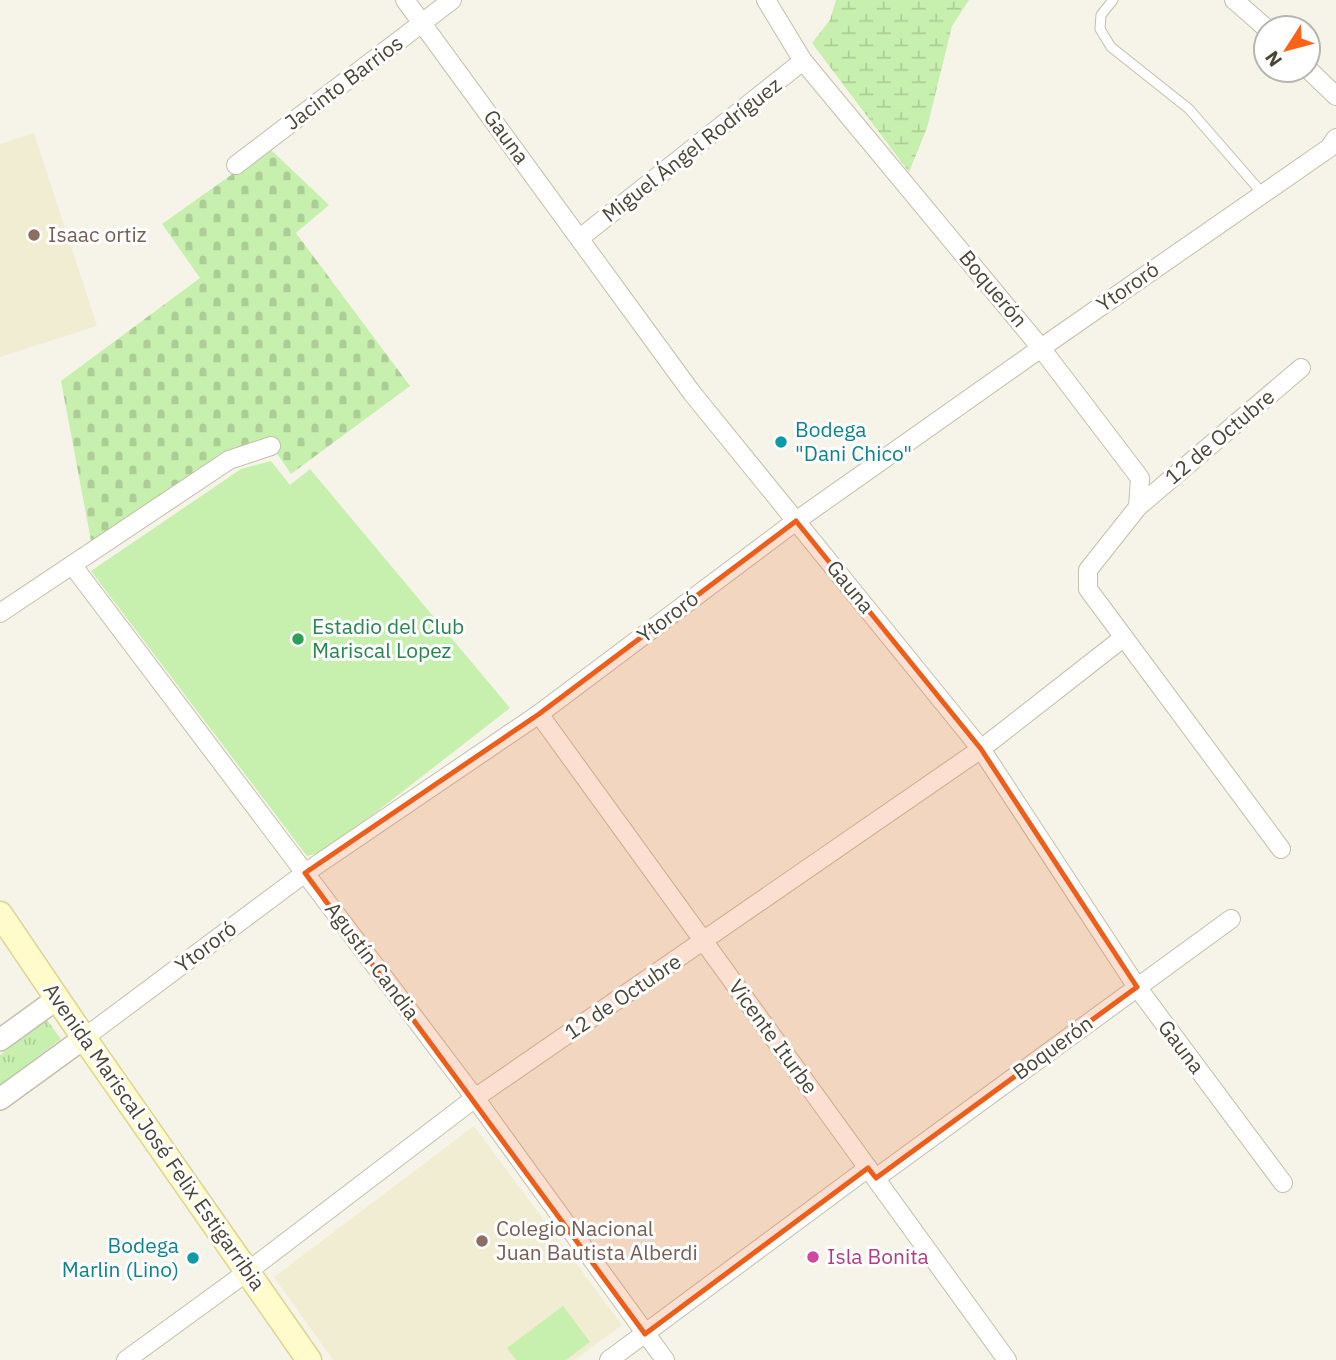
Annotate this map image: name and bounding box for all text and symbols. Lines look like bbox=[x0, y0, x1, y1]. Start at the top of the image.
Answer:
north arrow bbox=[1252, 14, 1322, 84]
street label: Jacinto Barrios bbox=[279, 29, 408, 136]
text: N bbox=[1259, 46, 1287, 72]
street label: Miguel Ángel Rodríguez bbox=[596, 70, 787, 228]
street label: Gauna bbox=[478, 104, 536, 169]
place label: Isaac ortiz bbox=[48, 220, 147, 248]
marker: Isaac ortiz bbox=[26, 227, 42, 243]
street label: Boquerón bbox=[953, 244, 1034, 333]
street label: Ytororó bbox=[1091, 255, 1164, 318]
street label: 12 de Octubre bbox=[1159, 382, 1280, 490]
place label: Bodega "Dani Chico" bbox=[795, 415, 912, 467]
marker: Bodega "Dani Chico" bbox=[773, 434, 789, 450]
street label: Gauna bbox=[821, 554, 881, 619]
street label: Ytororó bbox=[631, 584, 704, 648]
place label: Estadio del Club Mariscal Lopez bbox=[312, 612, 464, 664]
marker: Estadio del Club Mariscal Lopez bbox=[290, 631, 306, 647]
street label: Agustín Candia bbox=[319, 896, 426, 1025]
street label: Ytororó bbox=[169, 914, 242, 978]
street label: 12 de Octubre bbox=[559, 947, 686, 1045]
street label: Vicente Iturbe bbox=[723, 974, 825, 1099]
street label: Avenida Mariscal José Felix Estigarribia bbox=[37, 977, 272, 1296]
street label: Boquerón bbox=[1007, 1009, 1098, 1086]
street label: Gauna bbox=[1152, 1014, 1211, 1079]
place label: Colegio Nacional Juan Bautista Alberdi bbox=[496, 1214, 698, 1266]
place label: Bodega Marlin (Lino) bbox=[62, 1231, 179, 1283]
marker: Colegio Nacional Juan Bautista Alberdi bbox=[474, 1233, 490, 1249]
place label: Isla Bonita bbox=[827, 1242, 929, 1270]
marker: Isla Bonita bbox=[805, 1249, 821, 1265]
marker: Bodega Marlin (Lino) bbox=[185, 1250, 201, 1266]

